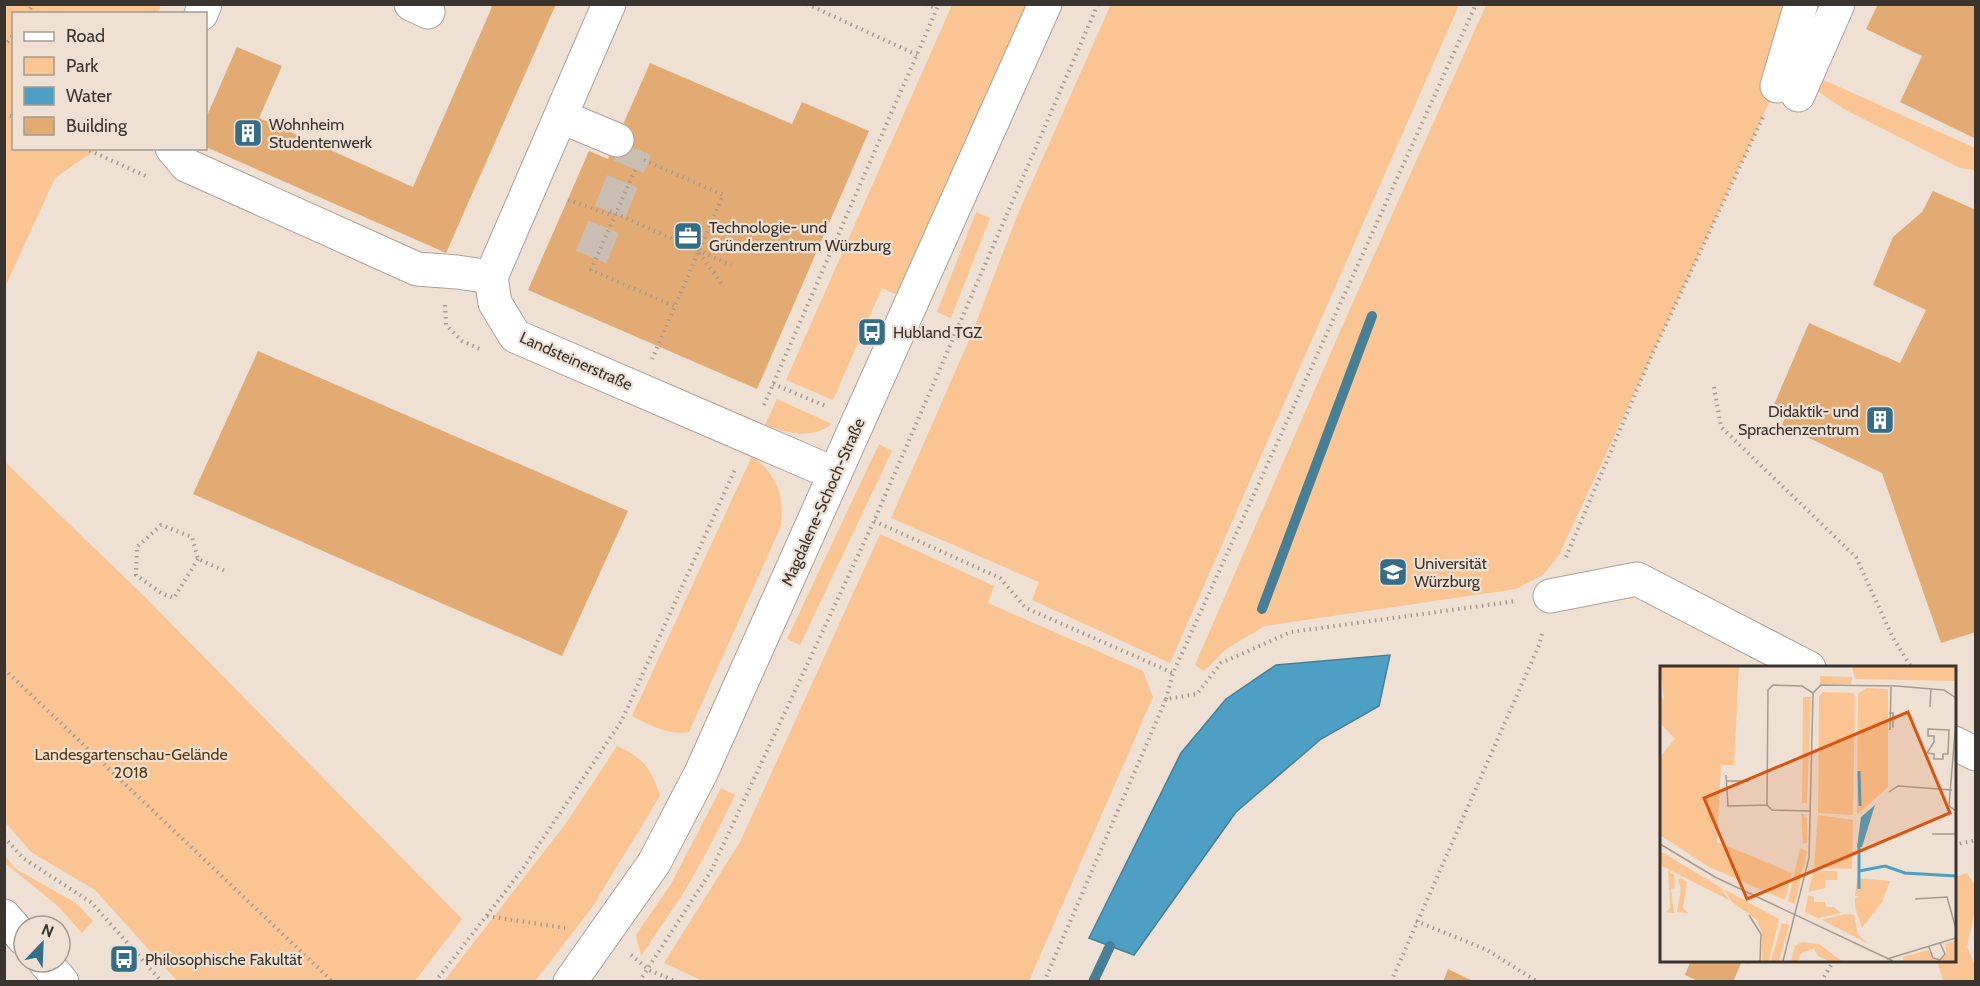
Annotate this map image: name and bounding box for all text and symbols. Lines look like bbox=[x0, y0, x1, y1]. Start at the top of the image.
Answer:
legend bbox=[12, 12, 207, 150]
text: Road bbox=[66, 25, 105, 47]
text: Park bbox=[66, 55, 99, 77]
text: Water bbox=[66, 85, 112, 107]
text: Building bbox=[66, 115, 128, 137]
place label: Wohnheim Studentenwerk bbox=[269, 115, 373, 152]
building icon: Wohnheim Studentenwerk bbox=[232, 117, 264, 149]
place label: Technologie- und Gründerzentrum Würzburg bbox=[709, 218, 892, 255]
office icon: Technologie- und Gründerzentrum Würzburg bbox=[672, 220, 704, 252]
bus stop icon: Hubland TGZ bbox=[856, 316, 888, 348]
place label: Hubland TGZ bbox=[893, 323, 982, 342]
street label: Landsteinerstraße bbox=[517, 328, 635, 394]
place label: Didaktik- und Sprachenzentrum bbox=[1738, 402, 1859, 439]
building icon: Didaktik- und Sprachenzentrum bbox=[1864, 404, 1896, 436]
street label: Magdalene-Schoch-Straße bbox=[777, 415, 869, 589]
place label: Universität Würzburg bbox=[1414, 554, 1488, 591]
school or university icon: Universität Würzburg bbox=[1377, 556, 1409, 588]
inset map bbox=[1660, 666, 1956, 962]
park label: Landesgartenschau-Gelände 2018 bbox=[34, 745, 228, 782]
north arrow bbox=[12, 914, 72, 974]
text: N bbox=[39, 920, 57, 942]
bus stop icon: Philosophische Fakultät bbox=[108, 943, 140, 975]
place label: Philosophische Fakultät bbox=[145, 950, 303, 969]

